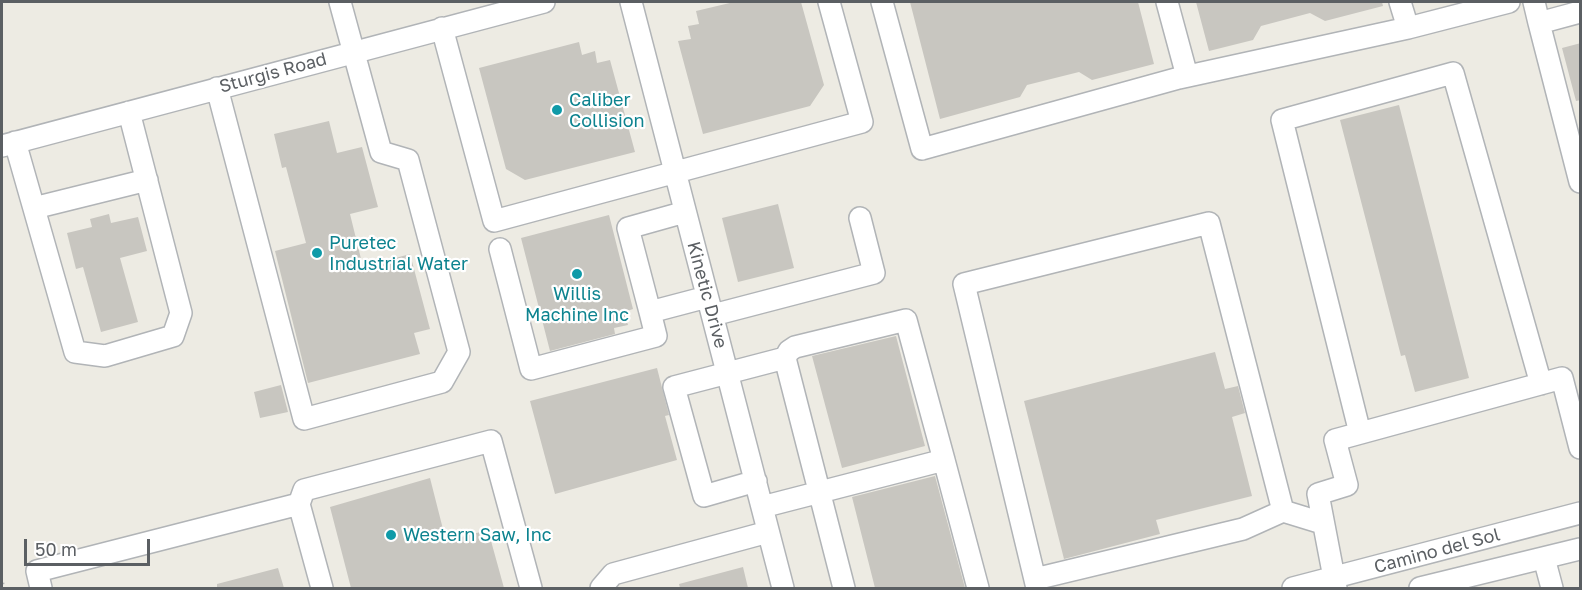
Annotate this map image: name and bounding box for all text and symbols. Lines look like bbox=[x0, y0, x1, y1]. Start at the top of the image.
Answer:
street label: Sturgis Road bbox=[217, 48, 329, 98]
place label: Caliber Collision bbox=[569, 89, 645, 132]
marker: Caliber Collision bbox=[550, 103, 564, 117]
place label: Puretec Industrial Water bbox=[329, 232, 468, 274]
street label: Kinetic Drive bbox=[682, 239, 732, 351]
marker: Puretec Industrial Water bbox=[310, 246, 324, 260]
marker: Willis Machine Inc bbox=[570, 267, 584, 281]
place label: Willis Machine Inc bbox=[525, 283, 629, 326]
place label: Western Saw, Inc bbox=[403, 524, 552, 546]
street label: Camino del Sol bbox=[1372, 524, 1502, 578]
scale bar bbox=[27, 527, 153, 565]
marker: Western Saw, Inc bbox=[384, 528, 398, 542]
text: 50 m bbox=[35, 538, 77, 560]

